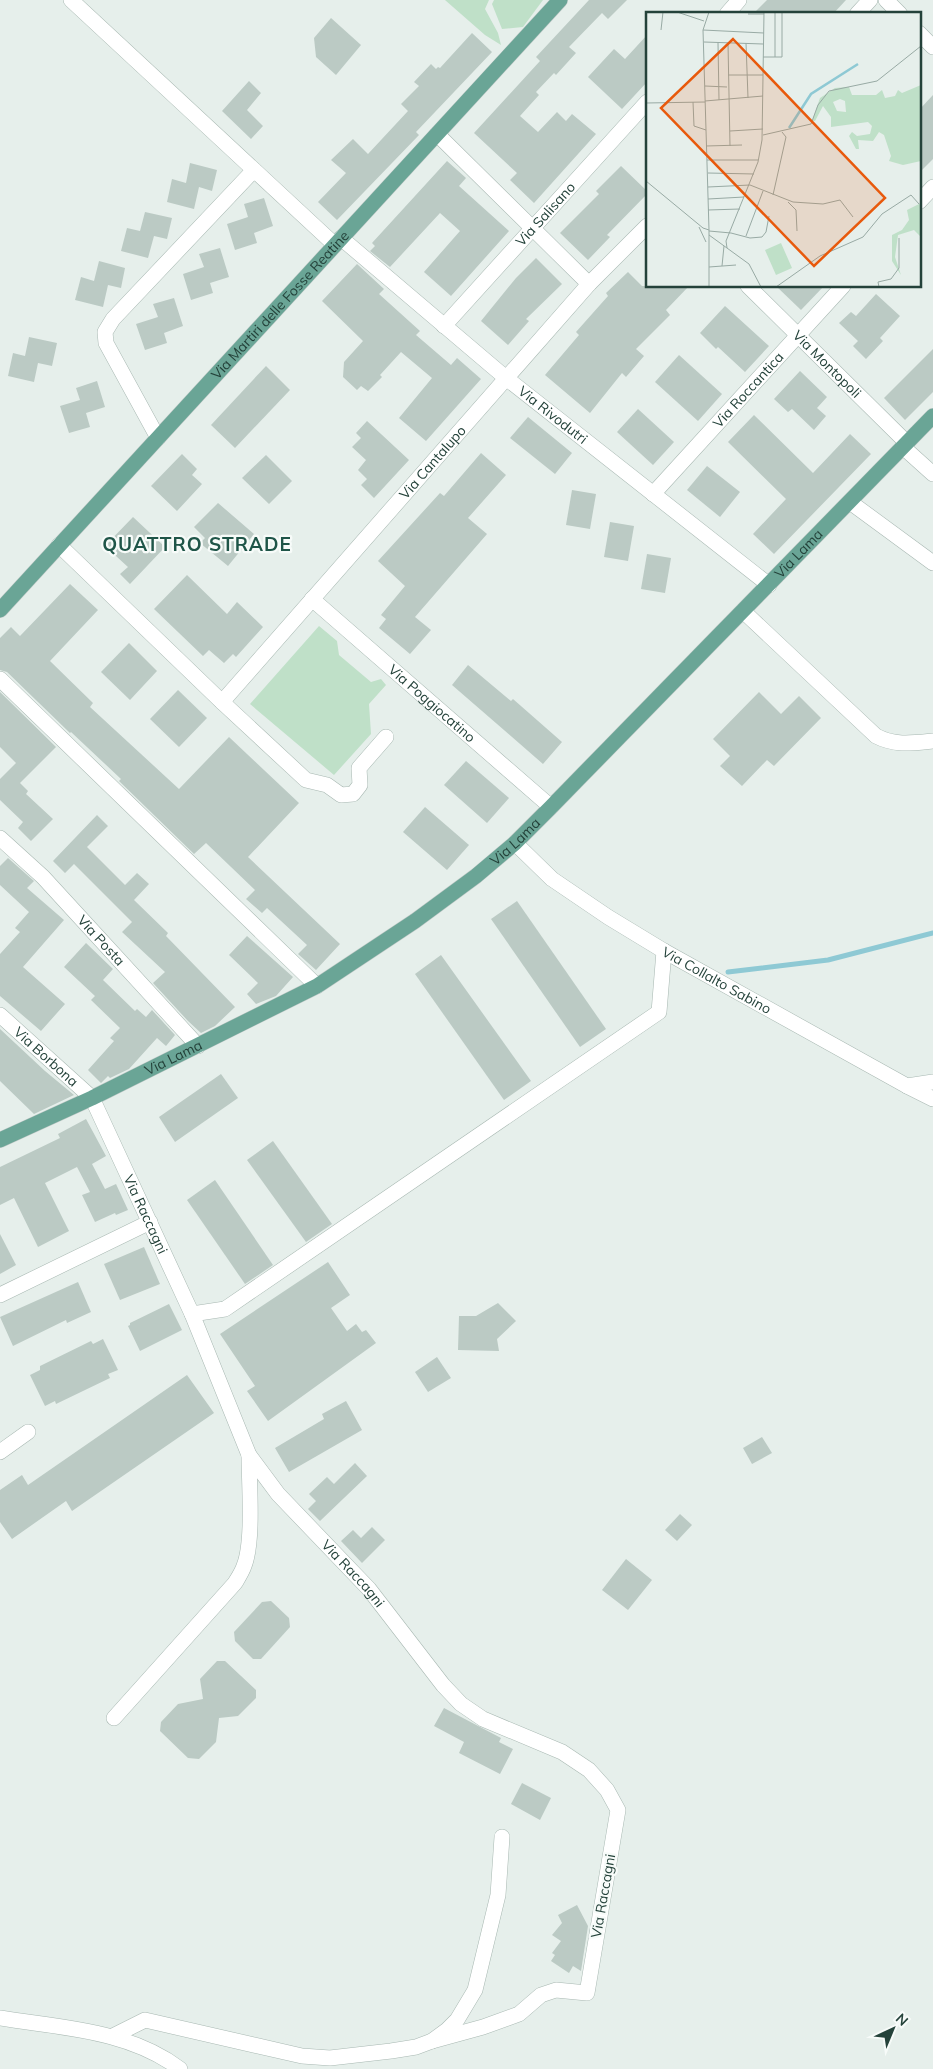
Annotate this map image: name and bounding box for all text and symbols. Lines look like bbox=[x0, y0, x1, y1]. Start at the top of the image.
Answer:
inset map bbox=[646, 12, 920, 288]
street label: Via Salisano bbox=[512, 178, 579, 250]
street label: Via Martiri delle Fosse Reatine bbox=[207, 227, 353, 383]
street label: Via Montopoli bbox=[789, 326, 865, 402]
street label: Via Roccantica bbox=[709, 348, 787, 432]
street label: Via Rivodutri bbox=[515, 382, 591, 448]
street label: Via Cantalupo bbox=[395, 422, 470, 503]
street label: Via Lama bbox=[770, 525, 827, 582]
district label: QUATTRO STRADE bbox=[102, 532, 292, 556]
street label: Via Poggiocatino bbox=[385, 660, 479, 746]
street label: Via Lama bbox=[486, 814, 544, 869]
street label: Via Posta bbox=[73, 911, 129, 969]
street label: Via Collalto Sabino bbox=[659, 943, 774, 1018]
street label: Via Borbona bbox=[10, 1023, 82, 1090]
street label: Via Lama bbox=[142, 1036, 205, 1079]
street label: Via Raccagni bbox=[120, 1172, 172, 1257]
street label: Via Raccagni bbox=[318, 1536, 389, 1611]
street label: Via Raccagni bbox=[587, 1852, 619, 1940]
north arrow bbox=[868, 2004, 918, 2054]
text: N bbox=[892, 2010, 912, 2030]

